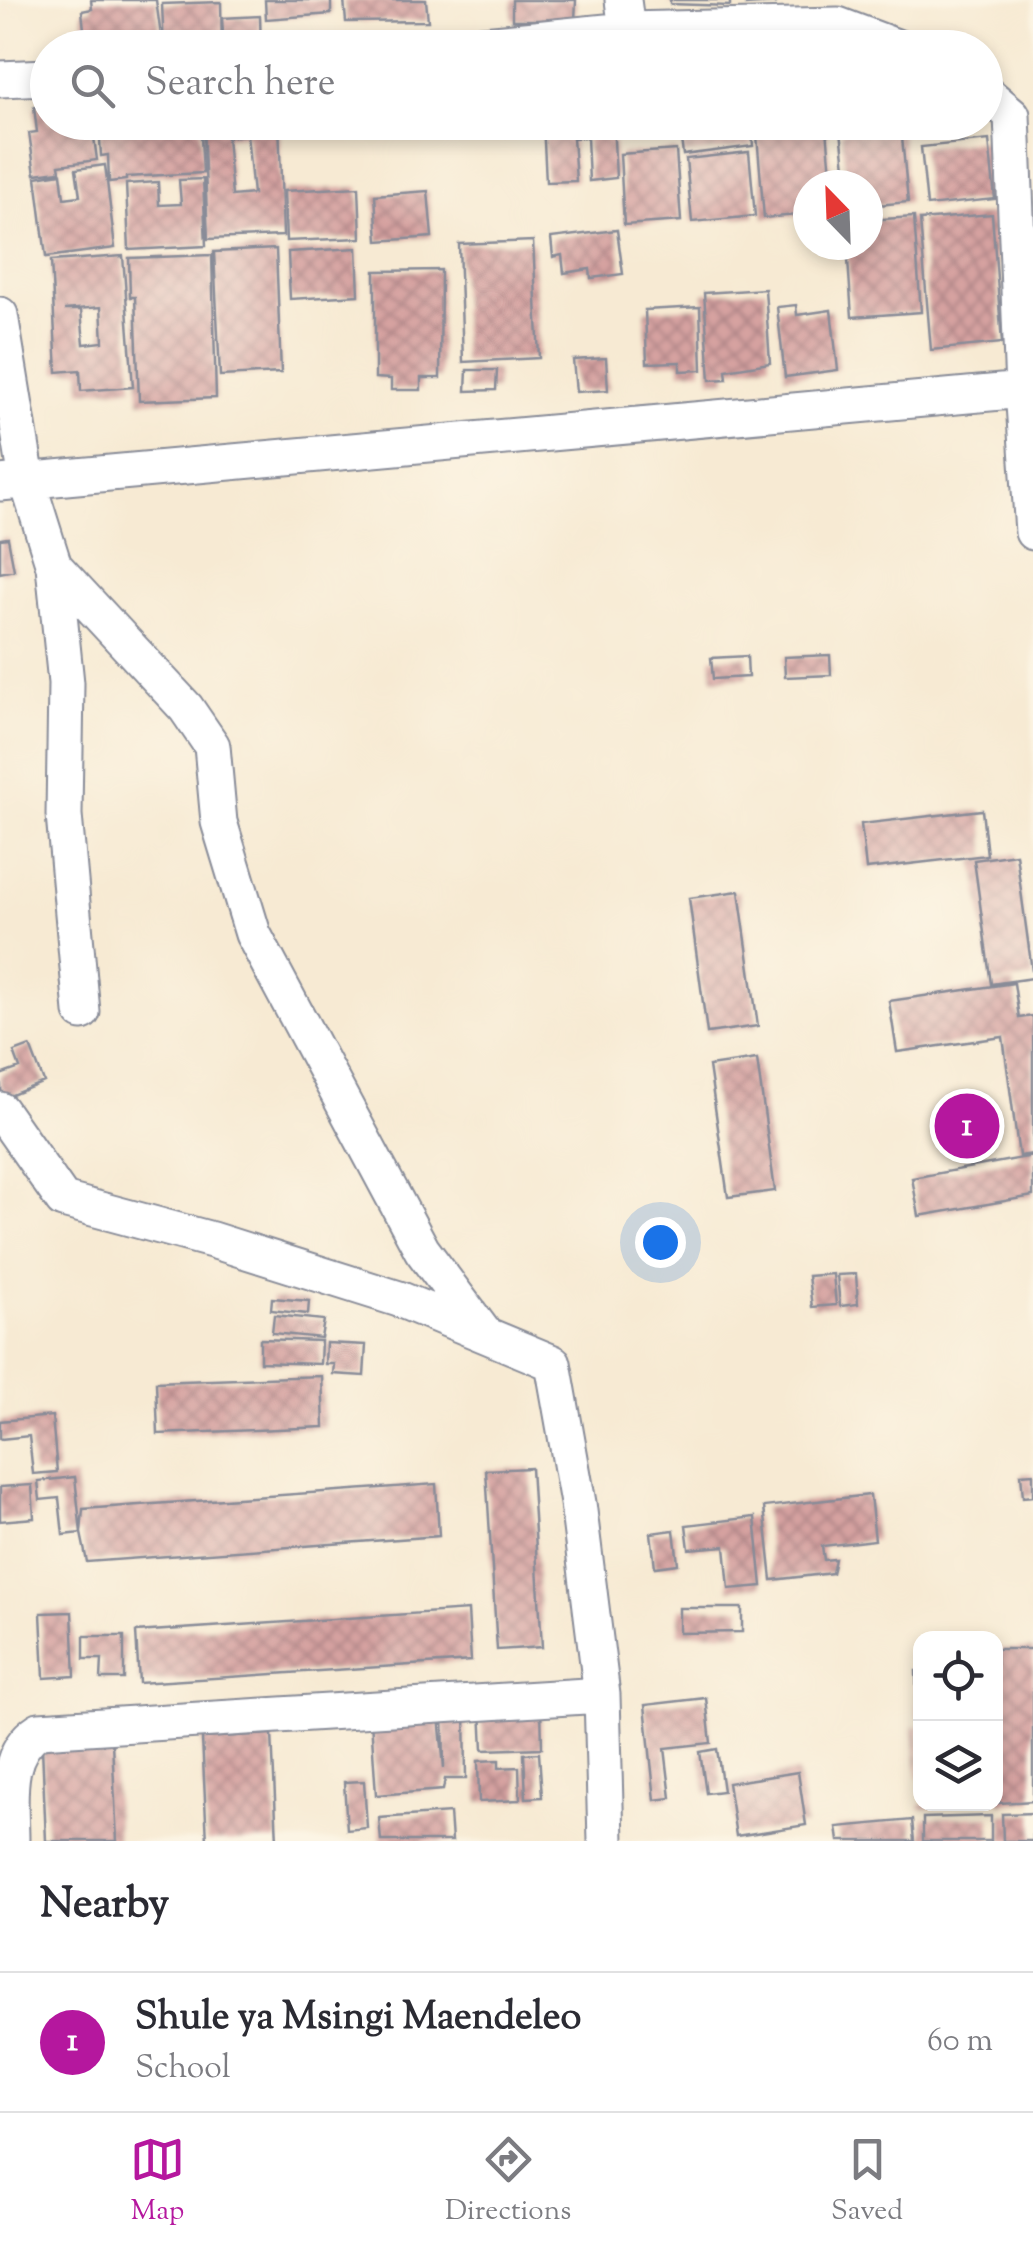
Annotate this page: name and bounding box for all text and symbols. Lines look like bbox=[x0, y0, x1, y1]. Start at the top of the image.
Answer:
search box bbox=[30, 30, 1003, 140]
icon: search bbox=[65, 58, 120, 113]
text: Search here bbox=[145, 58, 336, 112]
north arrow bbox=[793, 170, 883, 260]
pin: 1 bbox=[934, 1088, 1000, 1164]
your location bbox=[635, 1217, 686, 1268]
map controls bbox=[913, 1631, 1003, 1811]
button: locate bbox=[913, 1631, 1003, 1721]
button: layers bbox=[913, 1721, 1003, 1811]
text: Nearby bbox=[40, 1876, 169, 1936]
text: Shule ya Msingi Maendeleo bbox=[135, 1992, 581, 2046]
text: 1 bbox=[67, 2019, 78, 2065]
text: 60 m bbox=[927, 2019, 993, 2065]
text: School bbox=[135, 2046, 231, 2092]
tab: Map bbox=[130, 2132, 185, 2232]
tab: Directions bbox=[445, 2132, 571, 2232]
tab: Saved bbox=[831, 2132, 903, 2232]

